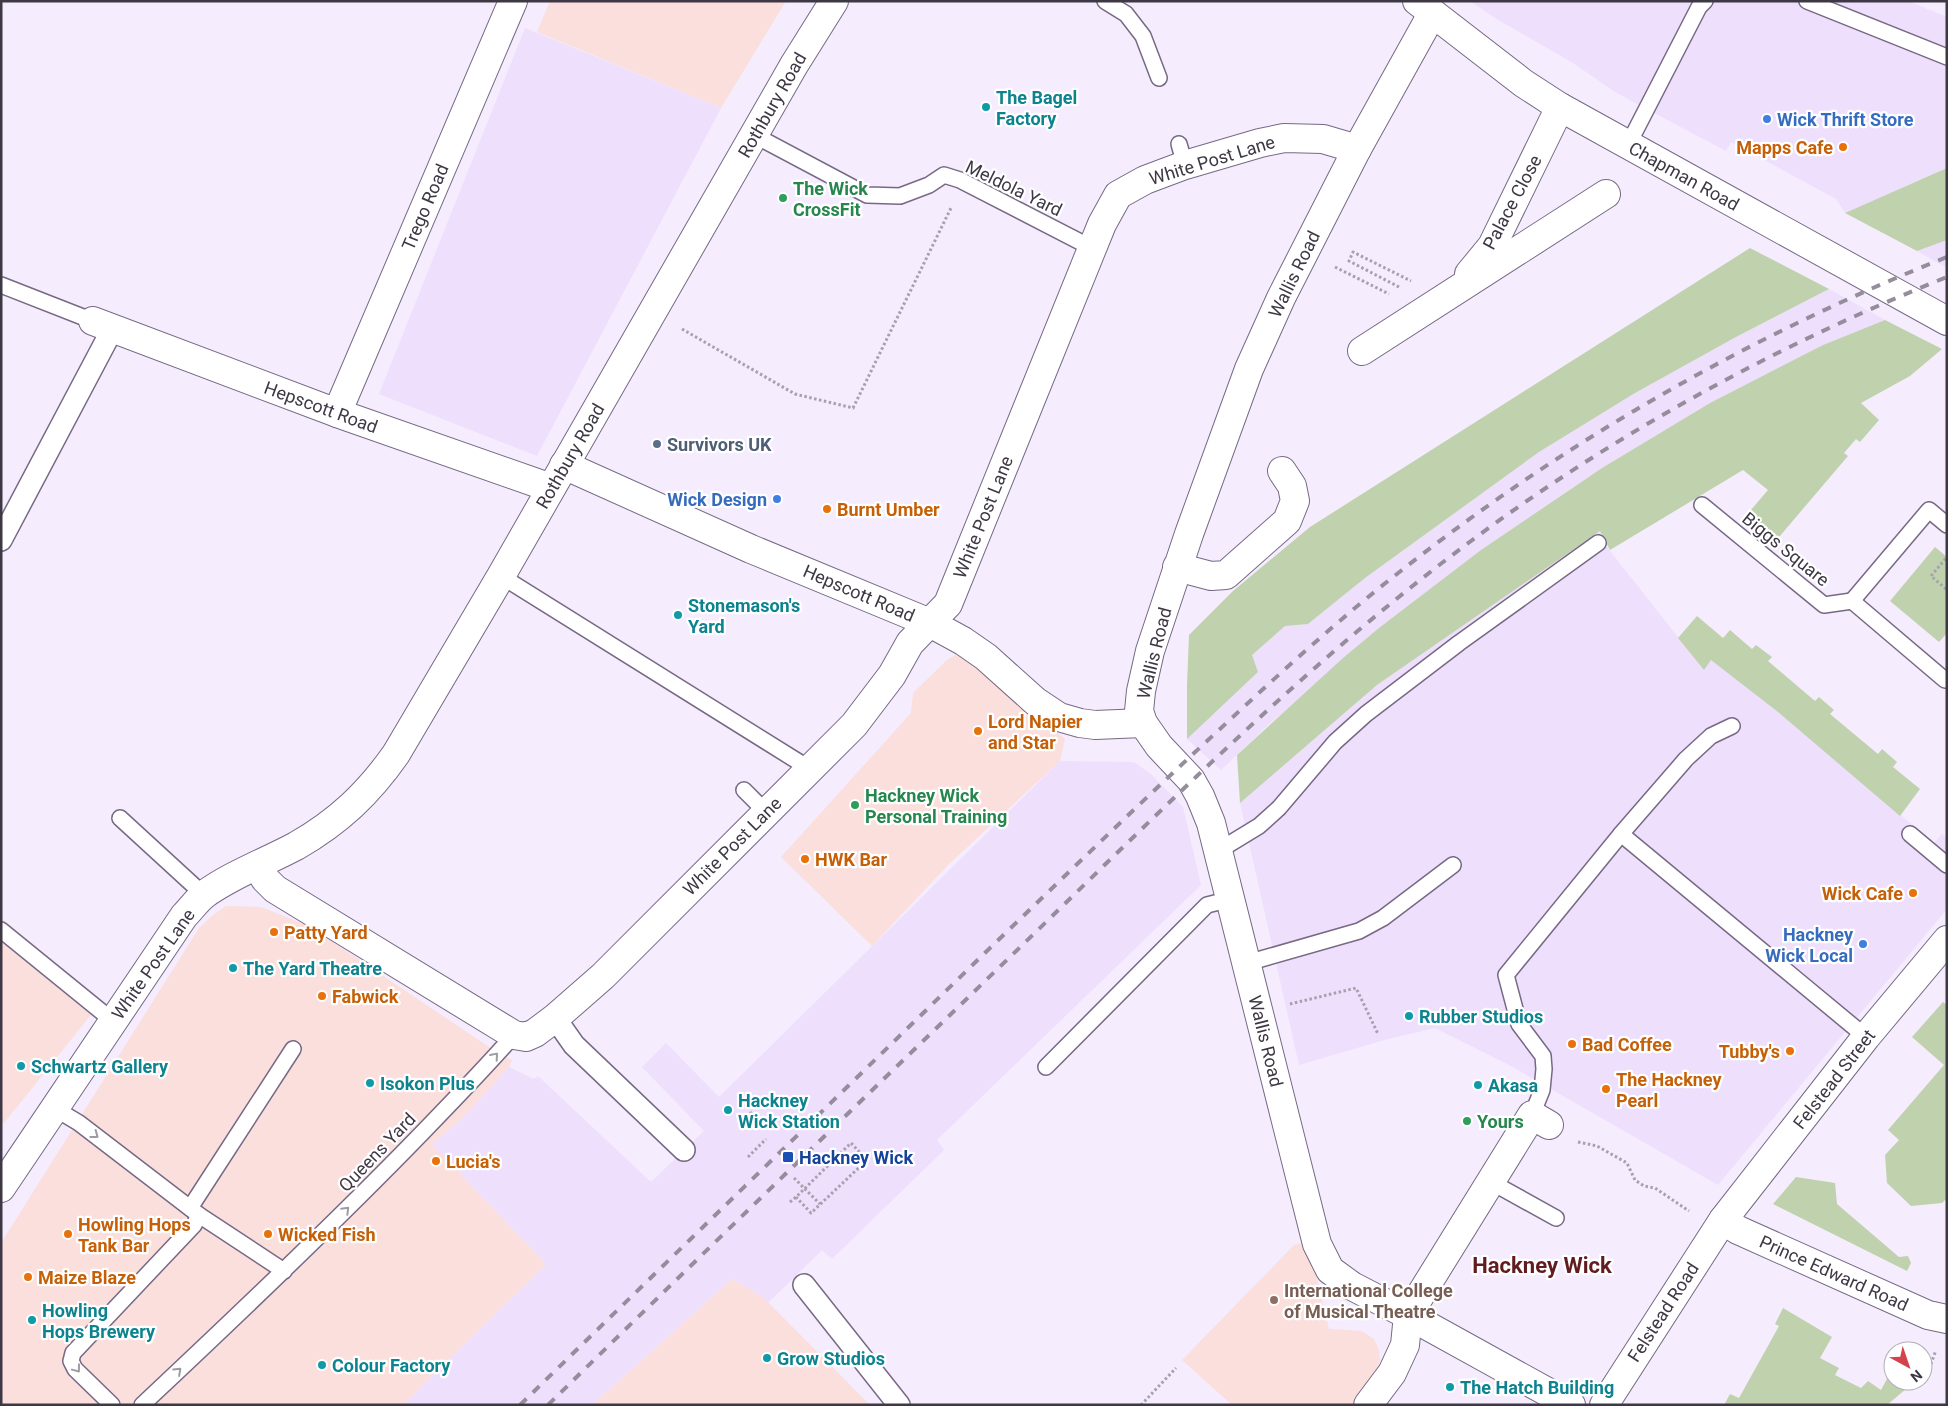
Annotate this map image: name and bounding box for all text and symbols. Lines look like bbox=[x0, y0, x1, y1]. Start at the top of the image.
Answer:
street label: Rothbury Road bbox=[733, 49, 811, 161]
place label: The Bagel Factory bbox=[996, 87, 1077, 129]
marker: The Bagel Factory bbox=[980, 101, 992, 113]
place label: Wick Thrift Store bbox=[1777, 109, 1914, 130]
marker: Wick Thrift Store bbox=[1761, 113, 1773, 125]
street label: White Post Lane bbox=[1147, 131, 1277, 189]
street label: Chapman Road bbox=[1625, 137, 1743, 215]
place label: Mapps Cafe bbox=[1736, 137, 1833, 158]
marker: Mapps Cafe bbox=[1837, 141, 1849, 153]
street label: Palace Close bbox=[1478, 151, 1546, 253]
street label: Meldola Yard bbox=[962, 156, 1066, 220]
street label: Trego Road bbox=[397, 161, 453, 253]
place label: The Wick CrossFit bbox=[793, 178, 868, 220]
marker: The Wick CrossFit bbox=[777, 192, 789, 204]
street label: Wallis Road bbox=[1264, 227, 1324, 321]
street label: Hepscott Road bbox=[261, 377, 381, 437]
street label: Rothbury Road bbox=[531, 400, 609, 512]
place label: Survivors UK bbox=[667, 434, 772, 455]
marker: Survivors UK bbox=[651, 438, 663, 450]
street label: White Post Lane bbox=[949, 453, 1017, 581]
place label: Wick Design bbox=[667, 489, 767, 510]
marker: Wick Design bbox=[771, 493, 783, 505]
place label: Burnt Umber bbox=[837, 499, 940, 520]
marker: Burnt Umber bbox=[821, 503, 833, 515]
street label: Biggs Square bbox=[1738, 508, 1834, 590]
street label: Hepscott Road bbox=[800, 560, 918, 626]
place label: Stonemason's Yard bbox=[688, 595, 800, 637]
street label: Wallis Road bbox=[1132, 605, 1176, 701]
marker: Stonemason's Yard bbox=[672, 609, 684, 621]
place label: Lord Napier and Star bbox=[988, 711, 1083, 753]
marker: Lord Napier and Star bbox=[972, 725, 984, 737]
place label: Hackney Wick Personal Training bbox=[865, 785, 1007, 827]
street label: White Post Lane bbox=[679, 793, 785, 899]
marker: Hackney Wick Personal Training bbox=[849, 799, 861, 811]
place label: HWK Bar bbox=[815, 849, 887, 870]
marker: HWK Bar bbox=[799, 853, 811, 865]
place label: Wick Cafe bbox=[1822, 883, 1903, 904]
marker: Wick Cafe bbox=[1907, 887, 1919, 899]
street label: White Post Lane bbox=[107, 905, 199, 1023]
place label: Patty Yard bbox=[284, 922, 368, 943]
place label: Hackney Wick Local bbox=[1765, 924, 1854, 966]
marker: Patty Yard bbox=[268, 926, 280, 938]
marker: Hackney Wick Local bbox=[1857, 938, 1869, 950]
place label: The Yard Theatre bbox=[243, 958, 382, 979]
marker: The Yard Theatre bbox=[227, 962, 239, 974]
place label: Fabwick bbox=[332, 986, 399, 1007]
marker: Fabwick bbox=[316, 990, 328, 1002]
street label: Wallis Road bbox=[1244, 993, 1288, 1089]
place label: Rubber Studios bbox=[1419, 1006, 1543, 1027]
marker: Rubber Studios bbox=[1403, 1010, 1415, 1022]
street label: Felstead Street bbox=[1789, 1025, 1879, 1133]
place label: Bad Coffee bbox=[1582, 1034, 1672, 1055]
marker: Bad Coffee bbox=[1566, 1038, 1578, 1050]
place label: Tubby's bbox=[1719, 1041, 1780, 1062]
marker: Tubby's bbox=[1784, 1045, 1796, 1057]
one-way arrow bbox=[490, 1053, 498, 1062]
place label: Schwartz Gallery bbox=[31, 1056, 169, 1077]
marker: Schwartz Gallery bbox=[15, 1060, 27, 1072]
place label: The Hackney Pearl bbox=[1616, 1069, 1722, 1111]
place label: Isokon Plus bbox=[380, 1073, 475, 1094]
place label: Akasa bbox=[1488, 1075, 1539, 1096]
marker: Isokon Plus bbox=[364, 1077, 376, 1089]
marker: Akasa bbox=[1472, 1079, 1484, 1091]
marker: The Hackney Pearl bbox=[1600, 1083, 1612, 1095]
place label: Hackney Wick Station bbox=[738, 1090, 840, 1132]
marker: Hackney Wick Station bbox=[722, 1104, 734, 1116]
street label: Queens Yard bbox=[334, 1108, 420, 1196]
place label: Yours bbox=[1477, 1111, 1524, 1132]
marker: Yours bbox=[1461, 1115, 1473, 1127]
one-way arrow bbox=[89, 1129, 99, 1138]
place label: Hackney Wick bbox=[799, 1147, 913, 1168]
marker: Hackney Wick bbox=[781, 1150, 795, 1164]
place label: Lucia's bbox=[446, 1151, 500, 1172]
marker: Lucia's bbox=[430, 1155, 442, 1167]
one-way arrow bbox=[340, 1207, 349, 1216]
place label: Howling Hops Tank Bar bbox=[78, 1214, 191, 1256]
place label: Wicked Fish bbox=[278, 1224, 376, 1245]
marker: Howling Hops Tank Bar bbox=[62, 1228, 74, 1240]
marker: Wicked Fish bbox=[262, 1228, 274, 1240]
street label: Prince Edward Road bbox=[1756, 1231, 1912, 1315]
district label: Hackney Wick bbox=[1472, 1253, 1612, 1278]
street label: Felstead Road bbox=[1623, 1258, 1703, 1366]
place label: Maize Blaze bbox=[38, 1267, 136, 1288]
marker: Maize Blaze bbox=[22, 1271, 34, 1283]
place label: International College of Musical Theatre bbox=[1284, 1280, 1453, 1322]
marker: International College of Musical Theatre bbox=[1268, 1294, 1280, 1306]
place label: Howling Hops Brewery bbox=[42, 1300, 156, 1342]
marker: Howling Hops Brewery bbox=[26, 1314, 38, 1326]
north arrow bbox=[1883, 1341, 1933, 1391]
place label: Grow Studios bbox=[777, 1348, 885, 1369]
marker: Grow Studios bbox=[761, 1352, 773, 1364]
place label: Colour Factory bbox=[332, 1355, 451, 1376]
marker: Colour Factory bbox=[316, 1359, 328, 1371]
one-way arrow bbox=[71, 1363, 80, 1373]
text: N bbox=[1907, 1367, 1925, 1385]
one-way arrow bbox=[172, 1368, 181, 1377]
place label: The Hatch Building bbox=[1460, 1377, 1614, 1398]
marker: The Hatch Building bbox=[1444, 1381, 1456, 1393]

